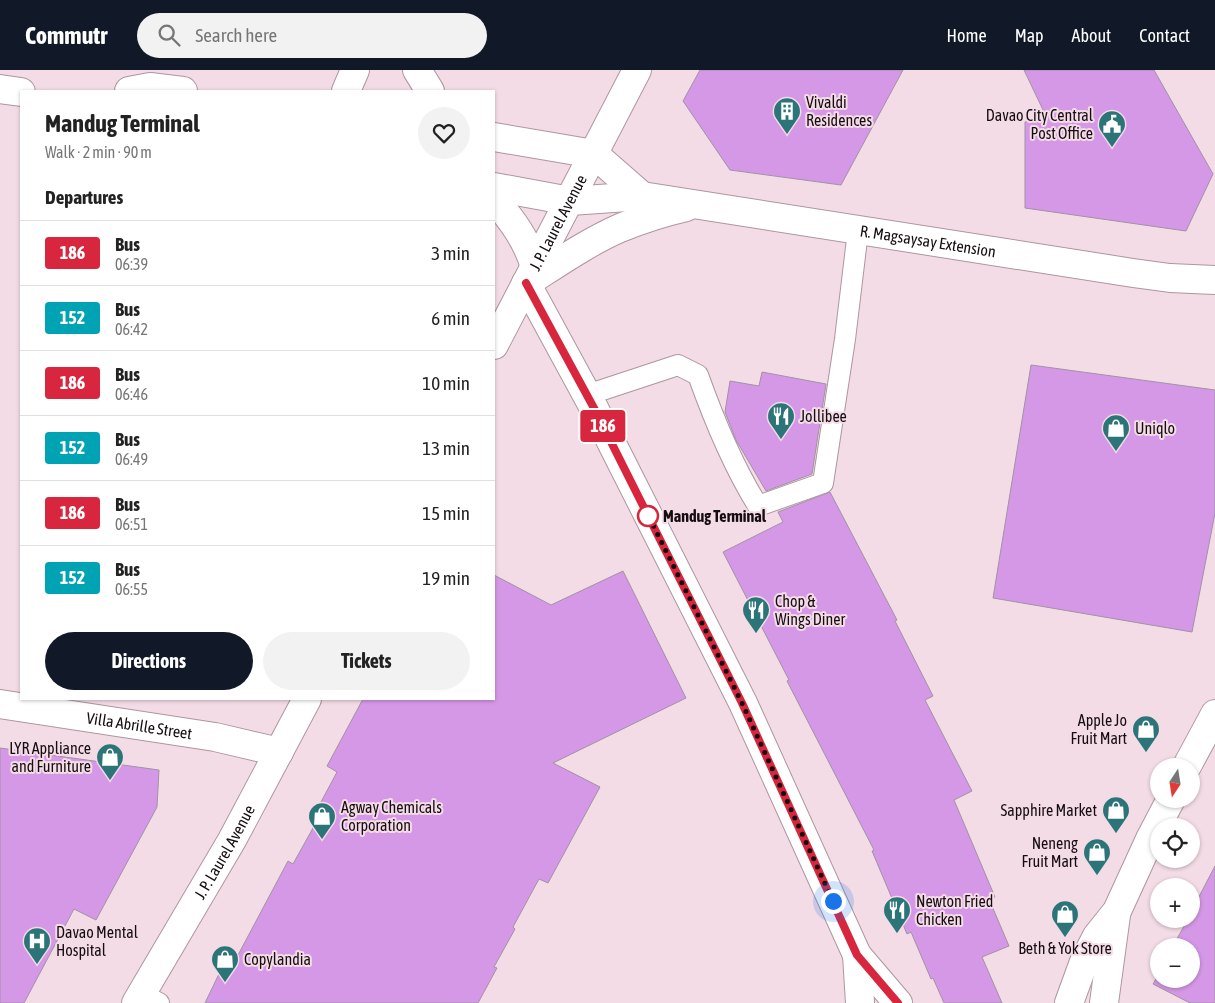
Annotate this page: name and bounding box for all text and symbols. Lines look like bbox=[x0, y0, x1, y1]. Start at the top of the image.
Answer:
search box bbox=[137, 13, 487, 58]
icon: search bbox=[155, 21, 183, 49]
text: Commutr bbox=[25, 22, 107, 49]
text: Search here bbox=[195, 24, 277, 46]
text: Home bbox=[947, 25, 987, 46]
text: Map bbox=[1015, 25, 1044, 46]
text: About bbox=[1072, 25, 1111, 46]
text: Contact bbox=[1139, 25, 1190, 46]
place label: Vivaldi Residences bbox=[806, 93, 872, 129]
building icon: Vivaldi Residences bbox=[772, 96, 802, 135]
place label: Davao City Central Post Office bbox=[986, 106, 1094, 142]
button: heart bbox=[418, 107, 470, 159]
public building icon: Davao City Central Post Office bbox=[1097, 109, 1127, 148]
text: Mandug Terminal bbox=[45, 110, 200, 137]
text: Walk · 2 min · 90 m bbox=[45, 143, 152, 161]
street label: J. P. Laurel Avenue bbox=[525, 172, 590, 273]
text: Departures bbox=[45, 186, 123, 208]
street label: R. Magsaysay Extension bbox=[859, 221, 997, 260]
text: Bus bbox=[115, 233, 140, 255]
text: 186 bbox=[60, 242, 85, 263]
text: 3 min bbox=[431, 242, 470, 264]
text: 06:39 bbox=[115, 255, 148, 273]
text: Bus bbox=[115, 298, 140, 320]
text: 152 bbox=[60, 307, 85, 328]
text: 6 min bbox=[431, 307, 470, 329]
text: 06:42 bbox=[115, 320, 148, 338]
text: Bus bbox=[115, 363, 140, 385]
text: 186 bbox=[60, 372, 85, 393]
text: 10 min bbox=[422, 372, 470, 394]
text: 06:46 bbox=[115, 385, 148, 403]
restaurant icon: Jollibee bbox=[766, 401, 796, 440]
place label: Jollibee bbox=[800, 407, 847, 425]
line badge: 186 bbox=[574, 410, 632, 442]
shop icon: Uniqlo bbox=[1101, 413, 1131, 452]
text: 186 bbox=[590, 415, 616, 436]
place label: Uniqlo bbox=[1135, 419, 1175, 438]
text: Bus bbox=[115, 428, 140, 450]
text: 152 bbox=[60, 437, 85, 458]
text: 13 min bbox=[422, 437, 470, 459]
text: 06:49 bbox=[115, 450, 148, 468]
text: Bus bbox=[115, 493, 140, 515]
text: 186 bbox=[60, 502, 85, 523]
text: 15 min bbox=[422, 502, 470, 524]
marker: Mandug Terminal bbox=[637, 505, 659, 527]
place label: Mandug Terminal bbox=[663, 507, 767, 525]
text: 06:51 bbox=[115, 515, 148, 533]
text: Bus bbox=[115, 558, 140, 580]
text: 152 bbox=[60, 567, 85, 588]
text: 19 min bbox=[422, 567, 470, 589]
text: 06:55 bbox=[115, 580, 148, 598]
place label: Chop & Wings Diner bbox=[775, 592, 845, 629]
restaurant icon: Chop & Wings Diner bbox=[741, 595, 771, 634]
button: Directions bbox=[45, 632, 253, 690]
button: Tickets bbox=[263, 632, 470, 690]
street label: Villa Abrille Street bbox=[85, 708, 194, 742]
place label: Apple Jo Fruit Mart bbox=[1071, 711, 1127, 747]
shop icon: Apple Jo Fruit Mart bbox=[1131, 714, 1161, 753]
place label: LYR Appliance and Furniture bbox=[9, 739, 91, 775]
shop icon: LYR Appliance and Furniture bbox=[95, 742, 125, 781]
north arrow bbox=[1150, 758, 1200, 808]
map controls bbox=[1150, 758, 1200, 988]
shop icon: Sapphire Market bbox=[1101, 795, 1131, 834]
place label: Agway Chemicals Corporation bbox=[341, 798, 442, 835]
shop icon: Agway Chemicals Corporation bbox=[307, 801, 337, 840]
place label: Sapphire Market bbox=[1001, 801, 1097, 820]
street label: J. P. Laurel Avenue bbox=[190, 802, 258, 902]
button: locate bbox=[1150, 818, 1200, 868]
place label: Neneng Fruit Mart bbox=[1022, 834, 1078, 870]
shop icon: Neneng Fruit Mart bbox=[1082, 837, 1112, 876]
button: + bbox=[1150, 878, 1200, 928]
your location bbox=[821, 889, 846, 914]
place label: Newton Fried Chicken bbox=[916, 892, 993, 928]
restaurant icon: Newton Fried Chicken bbox=[882, 895, 912, 934]
shop icon: Beth & Yok Store bbox=[1050, 899, 1080, 938]
place label: Davao Mental Hospital bbox=[56, 923, 139, 960]
hospital icon: Davao Mental Hospital bbox=[22, 926, 52, 965]
button: − bbox=[1150, 938, 1200, 988]
place label: Beth & Yok Store bbox=[1018, 939, 1112, 957]
shop icon: Copylandia bbox=[210, 944, 240, 983]
place label: Copylandia bbox=[244, 950, 311, 969]

